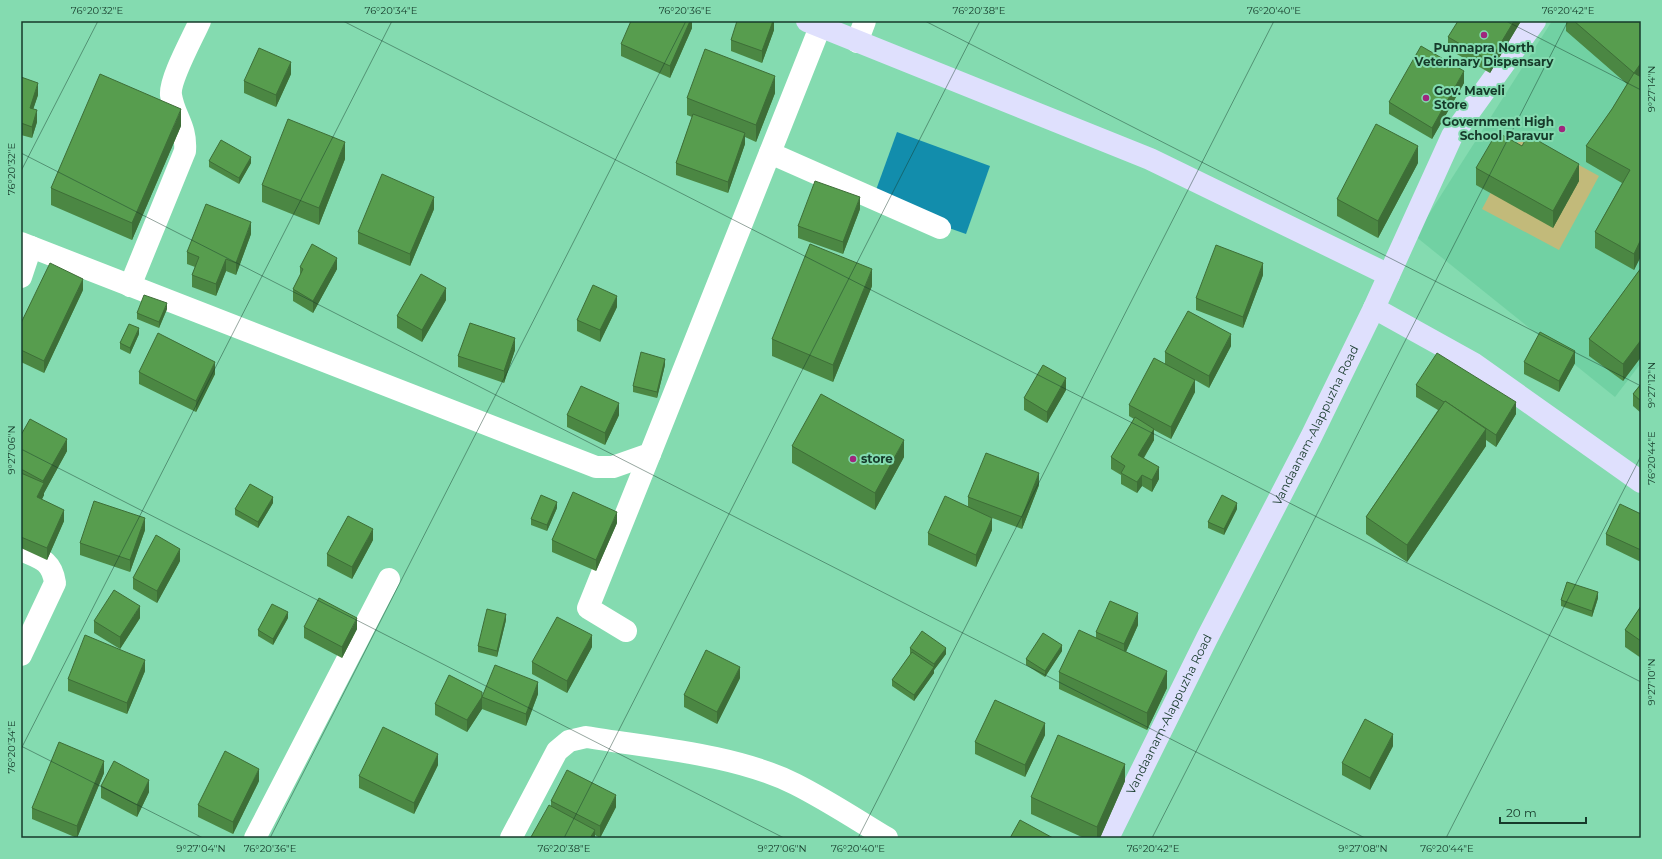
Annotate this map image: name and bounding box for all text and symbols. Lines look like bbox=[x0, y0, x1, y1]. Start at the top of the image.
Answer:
text: 76°20'32"E bbox=[71, 4, 123, 17]
text: 76°20'34"E bbox=[365, 4, 418, 17]
text: 76°20'36"E bbox=[659, 4, 712, 17]
text: 76°20'38"E bbox=[952, 4, 1006, 17]
text: 76°20'40"E bbox=[1247, 4, 1301, 17]
text: 76°20'42"E bbox=[1542, 4, 1595, 17]
marker: Punnapra North Veterinary Dispensary bbox=[1479, 30, 1489, 40]
place label: Punnapra North Veterinary Dispensary bbox=[1414, 40, 1554, 69]
text: 9°27'14"N bbox=[1645, 66, 1658, 112]
place label: Gov. Maveli Store bbox=[1434, 83, 1505, 112]
marker: Gov. Maveli Store bbox=[1421, 93, 1431, 103]
place label: Government High School Paravur bbox=[1442, 114, 1554, 143]
marker: Government High School Paravur bbox=[1557, 124, 1567, 134]
text: 76°20'32"E bbox=[5, 143, 18, 195]
street label: Vandaanam-Alappuzha Road bbox=[1269, 343, 1362, 508]
text: 9°27'12"N bbox=[1645, 362, 1658, 408]
text: 9°27'06"N bbox=[5, 425, 18, 475]
text: 76°20'44"E bbox=[1645, 431, 1658, 485]
place label: store bbox=[861, 451, 893, 466]
marker: store bbox=[848, 454, 858, 464]
street label: Vandaanam-Alappuzha Road bbox=[1123, 632, 1215, 797]
text: 9°27'10"N bbox=[1645, 658, 1658, 706]
text: 76°20'34"E bbox=[5, 720, 18, 773]
scale bar bbox=[1500, 799, 1586, 825]
text: 20 m bbox=[1506, 805, 1537, 820]
text: 9°27'04"N bbox=[176, 842, 226, 855]
text: 76°20'36"E bbox=[244, 842, 297, 855]
text: 76°20'38"E bbox=[537, 842, 591, 855]
text: 9°27'06"N bbox=[757, 842, 807, 855]
text: 76°20'40"E bbox=[831, 842, 885, 855]
text: 76°20'42"E bbox=[1127, 842, 1180, 855]
text: 9°27'08"N bbox=[1338, 842, 1388, 855]
text: 76°20'44"E bbox=[1420, 842, 1474, 855]

